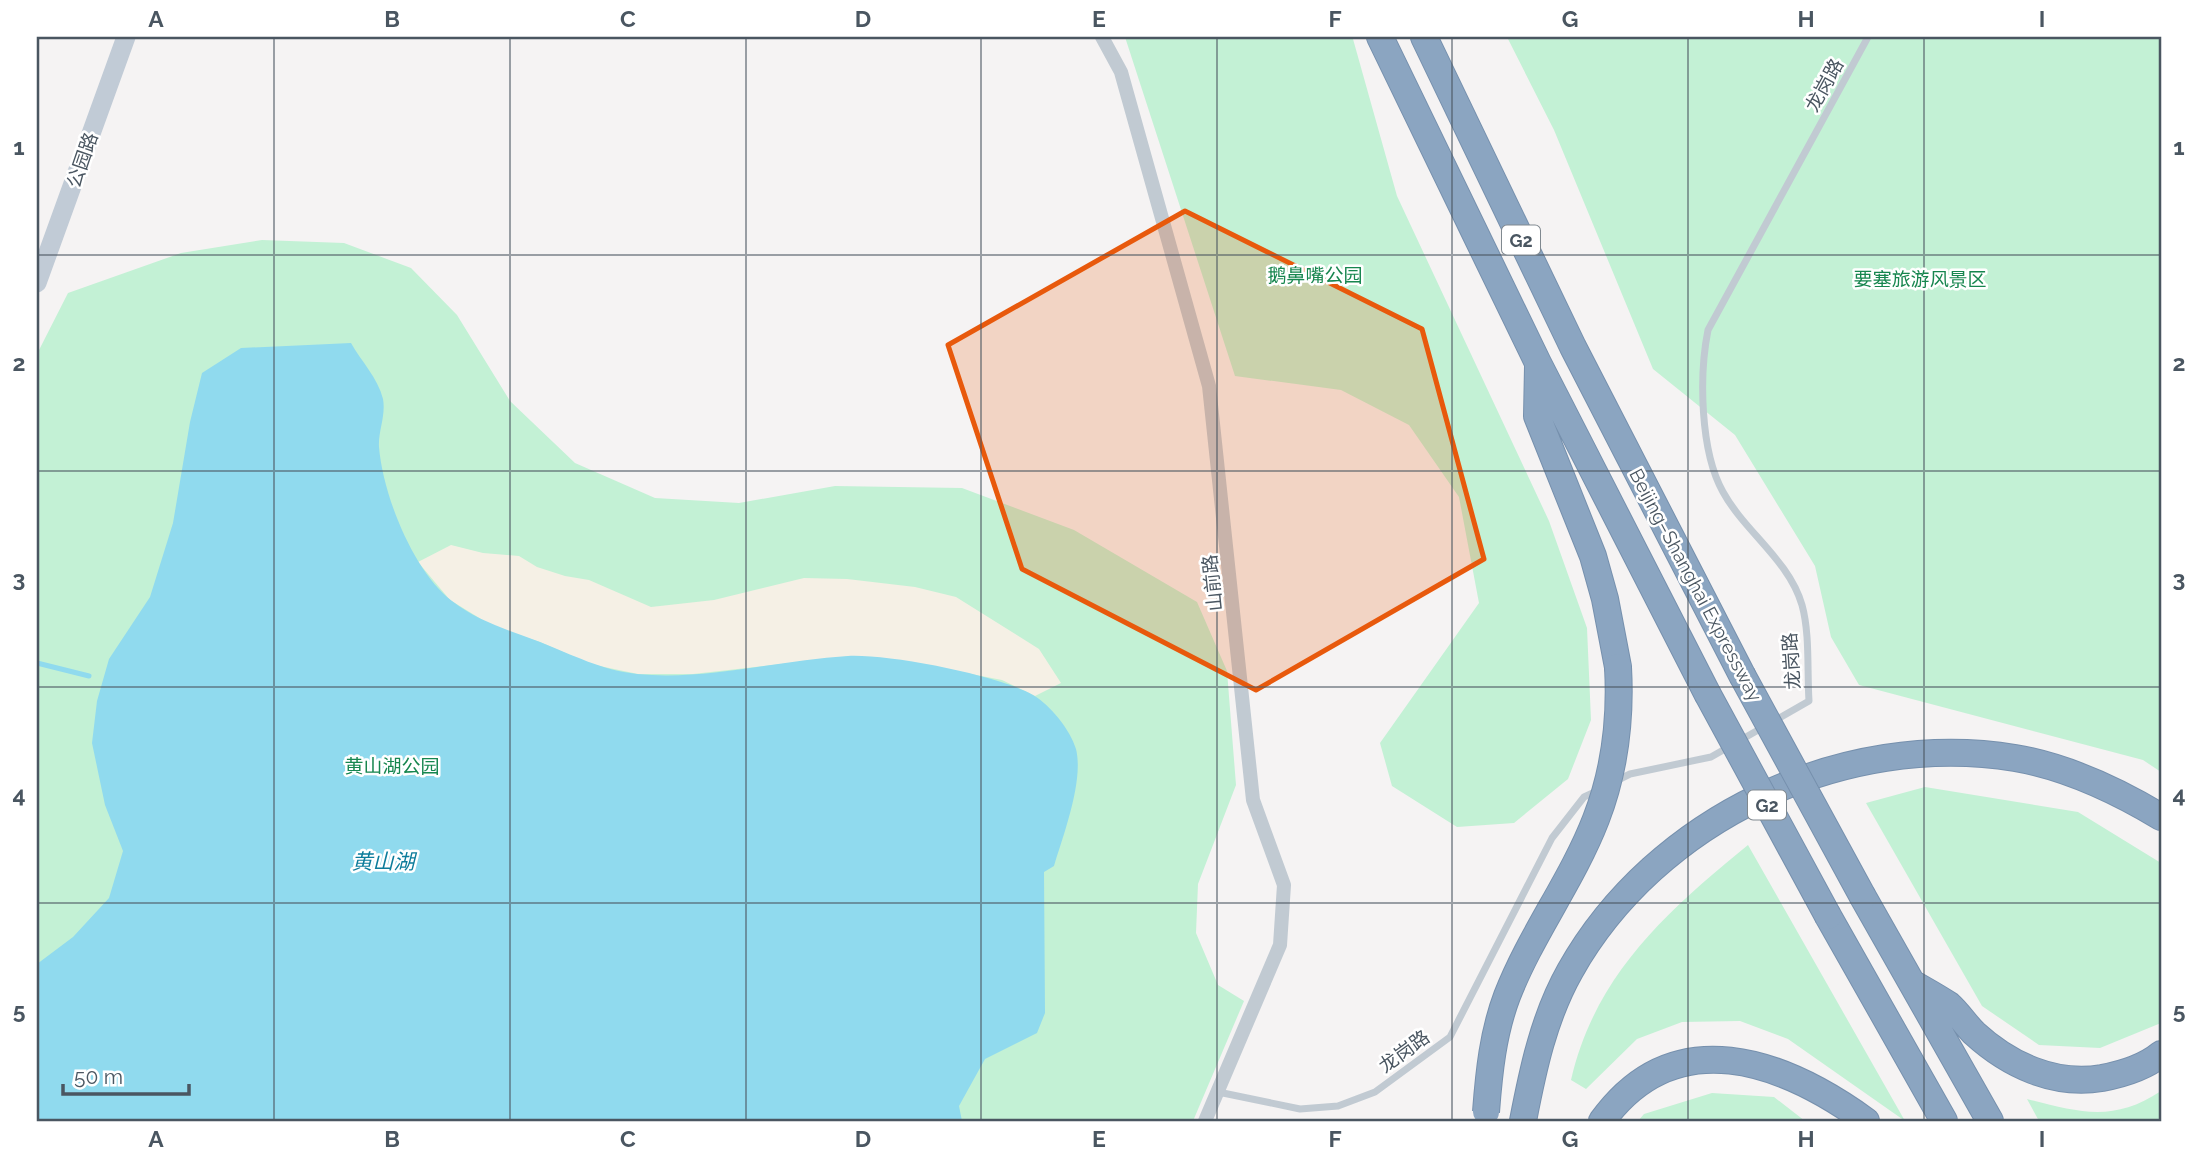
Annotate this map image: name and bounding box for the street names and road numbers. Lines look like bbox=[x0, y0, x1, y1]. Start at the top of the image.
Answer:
street label: 龙岗路 bbox=[1801, 55, 1847, 115]
street label: 公园路 bbox=[62, 129, 102, 191]
road number: G2 bbox=[1502, 226, 1540, 254]
street label: Beijing–Shanghai Expressway bbox=[1625, 465, 1767, 705]
street label: 山前路 bbox=[1198, 553, 1226, 613]
street label: 龙岗路 bbox=[1778, 632, 1804, 690]
road number: G2 bbox=[1748, 790, 1786, 820]
street label: 龙岗路 bbox=[1374, 1025, 1434, 1077]

